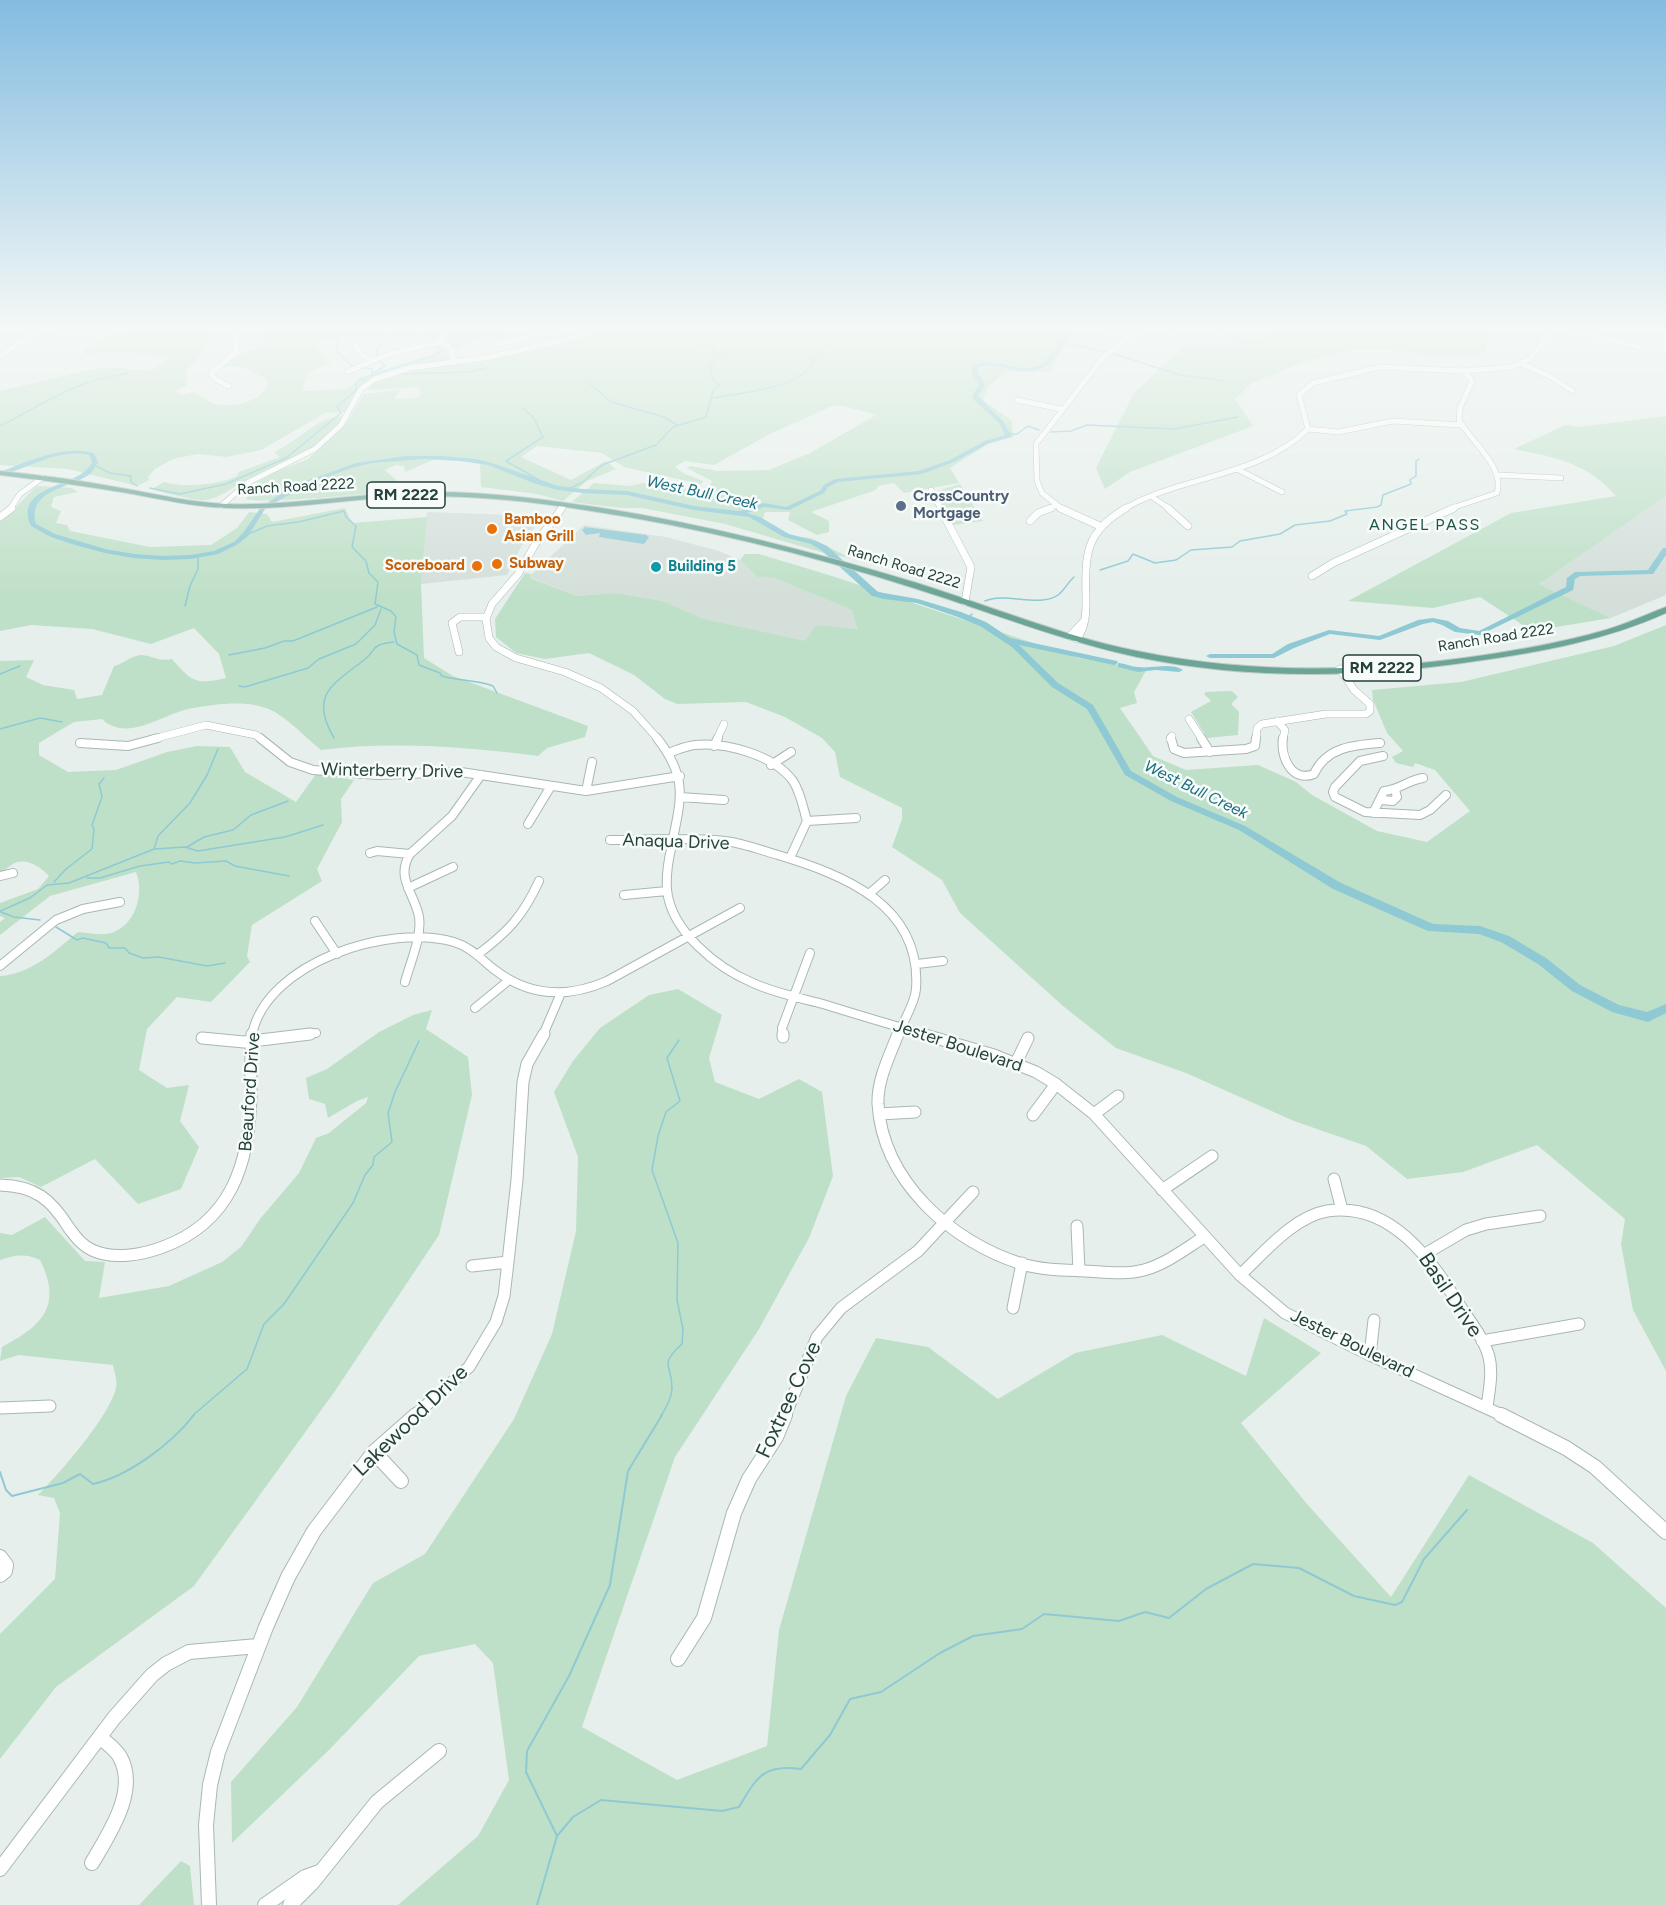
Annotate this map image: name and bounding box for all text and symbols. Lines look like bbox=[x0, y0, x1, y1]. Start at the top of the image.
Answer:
water label: West Bull Creek bbox=[645, 472, 759, 514]
street label: Ranch Road 2222 bbox=[237, 475, 355, 499]
road number: RM 2222 bbox=[367, 482, 445, 508]
place label: CrossCountry Mortgage bbox=[913, 488, 1009, 523]
marker: CrossCountry Mortgage bbox=[894, 499, 908, 513]
place label: Bamboo Asian Grill bbox=[504, 511, 574, 546]
district label: ANGEL PASS bbox=[1369, 515, 1481, 535]
marker: Bamboo Asian Grill bbox=[485, 522, 499, 536]
street label: Ranch Road 2222 bbox=[845, 541, 963, 593]
place label: Subway bbox=[509, 555, 564, 573]
place label: Scoreboard bbox=[385, 557, 465, 575]
marker: Subway bbox=[490, 557, 504, 571]
place label: Building 5 bbox=[668, 558, 736, 576]
marker: Scoreboard bbox=[470, 559, 484, 573]
marker: Building 5 bbox=[649, 560, 663, 574]
street label: Ranch Road 2222 bbox=[1437, 620, 1555, 656]
road number: RM 2222 bbox=[1343, 655, 1421, 681]
water label: West Bull Creek bbox=[1141, 757, 1251, 823]
street label: Winterberry Drive bbox=[321, 759, 463, 783]
street label: Anaqua Drive bbox=[622, 829, 730, 855]
street label: Jester Boulevard bbox=[891, 1015, 1025, 1077]
street label: Beauford Drive bbox=[235, 1032, 265, 1152]
street label: Basil Drive bbox=[1413, 1248, 1487, 1342]
street label: Jester Boulevard bbox=[1287, 1305, 1417, 1383]
street label: Foxtree Cove bbox=[751, 1338, 827, 1462]
street label: Lakewood Drive bbox=[349, 1360, 473, 1482]

